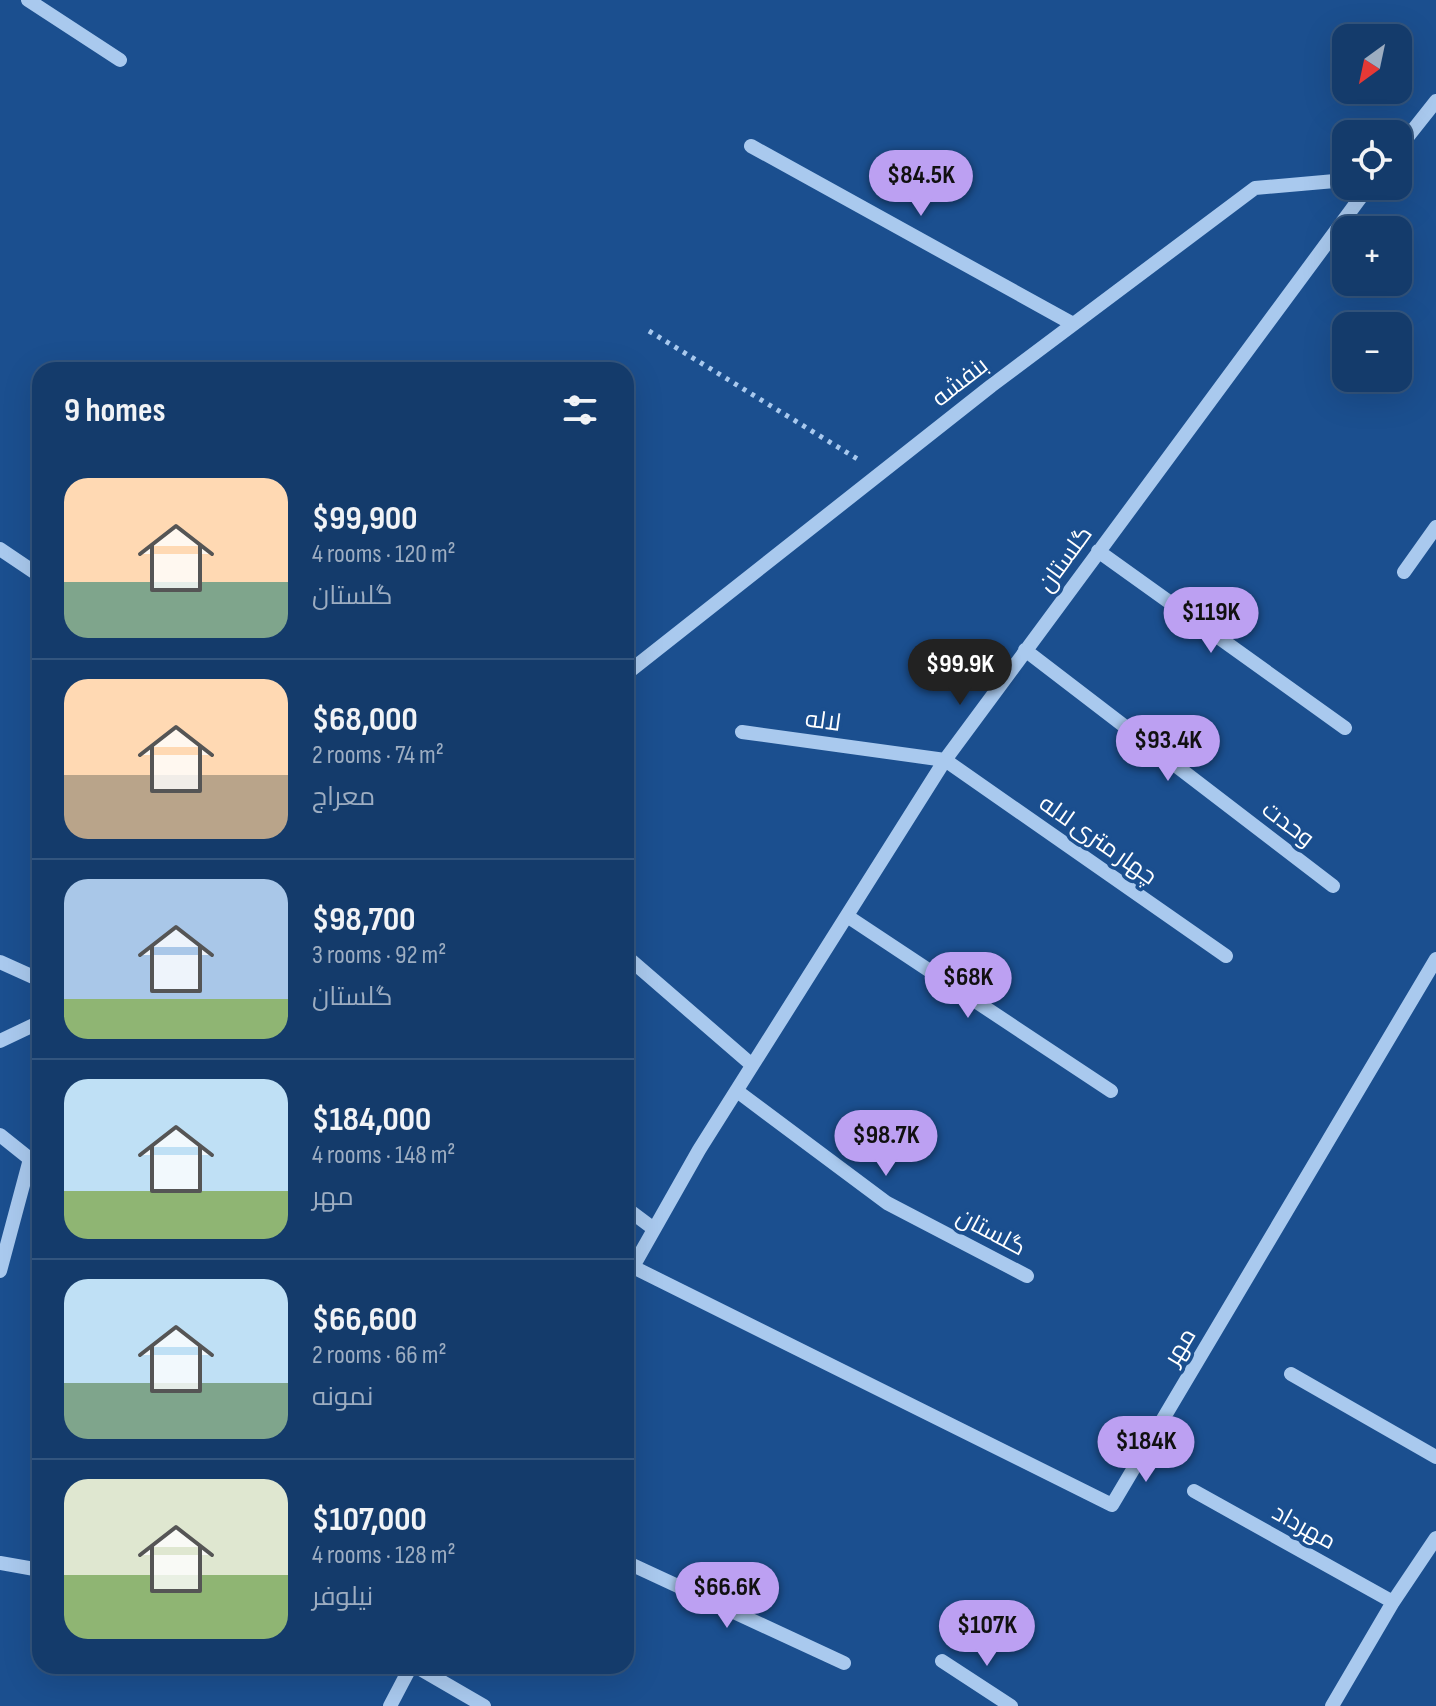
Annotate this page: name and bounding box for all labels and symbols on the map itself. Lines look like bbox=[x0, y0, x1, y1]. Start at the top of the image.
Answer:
north arrow bbox=[1332, 24, 1412, 104]
pin: $84.5K bbox=[856, 150, 986, 218]
street label: بنفشه bbox=[926, 351, 994, 413]
street label: گلستان bbox=[1031, 520, 1099, 598]
pin: $119K bbox=[1155, 587, 1267, 655]
pin: $99.9K bbox=[895, 639, 1025, 707]
street label: لاله bbox=[803, 704, 843, 738]
pin: $93.4K bbox=[1103, 715, 1233, 783]
street label: چهار متری لاله bbox=[1033, 789, 1163, 892]
street label: وحدت bbox=[1256, 795, 1320, 853]
pin: $68K bbox=[921, 952, 1015, 1020]
pin: $98.7K bbox=[821, 1110, 951, 1178]
street label: گلستان bbox=[951, 1202, 1031, 1262]
street label: مهر bbox=[1157, 1323, 1202, 1373]
pin: $184K bbox=[1090, 1416, 1202, 1484]
street label: مهرداد bbox=[1267, 1498, 1341, 1556]
pin: $66.6K bbox=[662, 1562, 792, 1630]
pin: $107K bbox=[931, 1600, 1043, 1668]

